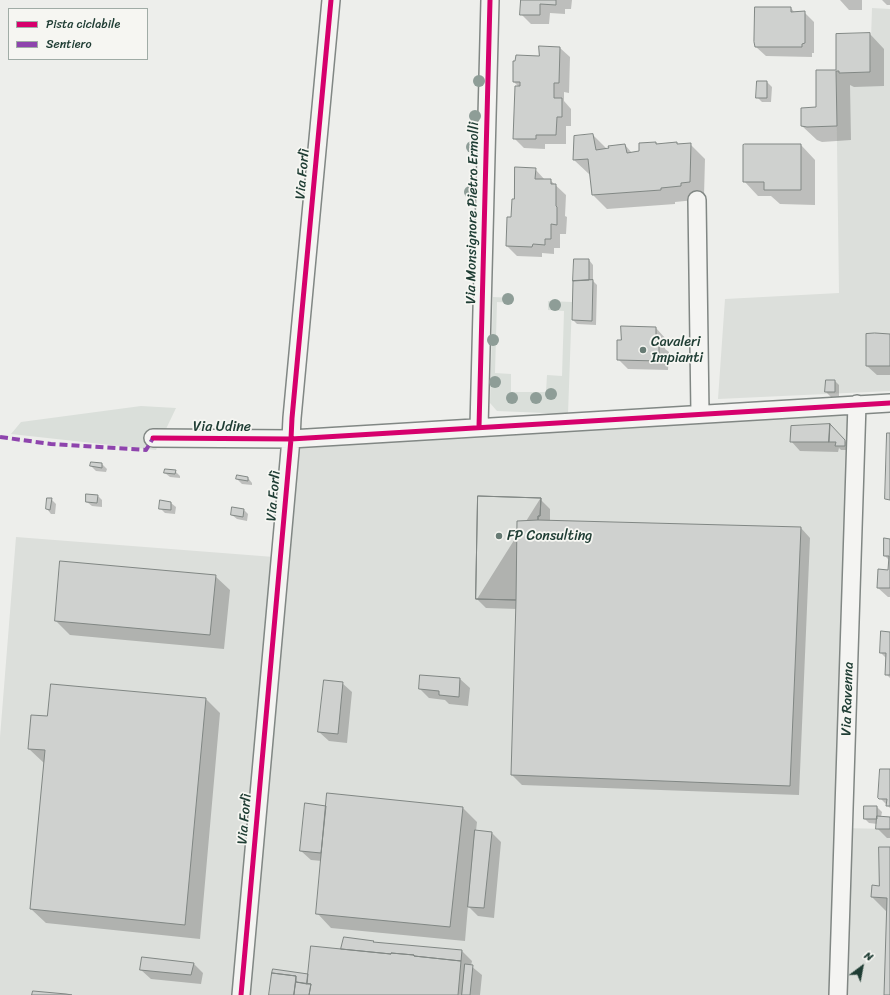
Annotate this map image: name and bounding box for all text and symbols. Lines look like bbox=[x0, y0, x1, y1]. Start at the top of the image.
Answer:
legend bbox=[8, 8, 148, 60]
text: Pista ciclabile bbox=[46, 13, 120, 35]
text: Sentiero bbox=[46, 33, 92, 55]
street label: Via Monsignore Pietro Ermolli bbox=[463, 122, 483, 304]
street label: Via Forlì bbox=[292, 148, 314, 200]
place label: Cavaleri Impianti bbox=[651, 334, 703, 366]
marker: Cavaleri Impianti bbox=[638, 345, 648, 355]
street label: Via Udine bbox=[193, 419, 251, 435]
street label: Via Forlì bbox=[263, 470, 285, 522]
place label: FP Consulting bbox=[507, 528, 592, 544]
marker: FP Consulting bbox=[494, 531, 504, 541]
street label: Via Ravenna bbox=[838, 662, 858, 736]
street label: Via Forlì bbox=[234, 793, 256, 845]
text: N bbox=[860, 946, 877, 966]
north arrow bbox=[842, 947, 882, 987]

